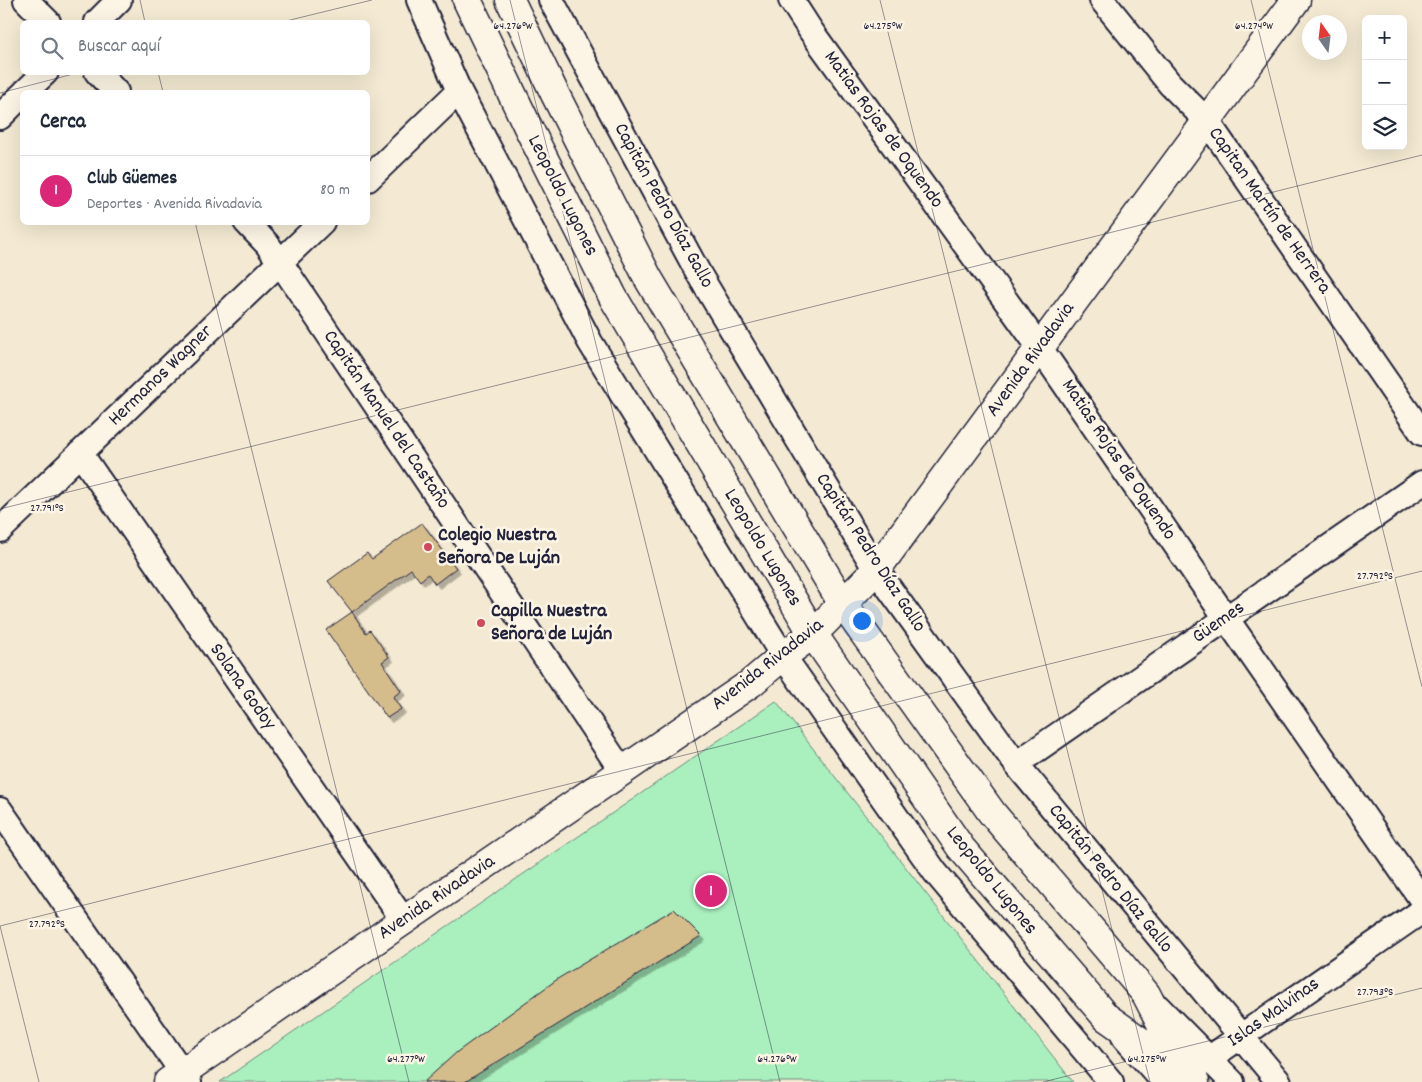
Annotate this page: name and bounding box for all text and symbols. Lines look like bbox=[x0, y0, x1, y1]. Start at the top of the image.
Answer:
north arrow bbox=[1302, 15, 1347, 60]
map controls bbox=[1362, 15, 1407, 150]
button: + bbox=[1362, 15, 1407, 60]
text: 64.276°W bbox=[493, 18, 533, 35]
text: 64.275°W bbox=[864, 18, 903, 35]
text: 64.274°W bbox=[1235, 18, 1273, 35]
search box bbox=[20, 20, 370, 75]
icon: search bbox=[38, 34, 66, 62]
text: Buscar aquí bbox=[78, 34, 160, 61]
street label: Matias Rojas de Oquendo bbox=[816, 45, 950, 215]
button: − bbox=[1362, 60, 1407, 105]
button: layers bbox=[1362, 105, 1407, 150]
text: Cerca bbox=[40, 108, 86, 138]
street label: Capitán Pedro Díaz Gallo bbox=[606, 118, 720, 294]
street label: Capitan Martín de Herrera bbox=[1201, 122, 1338, 301]
street label: Leopoldo Lugones bbox=[519, 131, 605, 261]
text: Club Güemes bbox=[87, 166, 177, 193]
text: 1 bbox=[54, 179, 58, 202]
text: 80 m bbox=[320, 179, 350, 202]
text: Deportes · Avenida Rivadavia bbox=[87, 193, 262, 216]
street label: Avenida Rivadavia bbox=[980, 296, 1083, 423]
street label: Hermanos Wagner bbox=[102, 318, 220, 433]
street label: Capitán Manuel del Castaño bbox=[316, 325, 457, 515]
street label: Matias Rojas de Oquendo bbox=[1054, 374, 1182, 546]
street label: Capitán Pedro Díaz Gallo bbox=[808, 468, 932, 638]
street label: Leopoldo Lugones bbox=[716, 484, 808, 612]
text: 27.791°S bbox=[30, 500, 64, 517]
place label: Colegio Nuestra Señora De Luján bbox=[438, 522, 560, 573]
marker: Colegio Nuestra Señora De Luján bbox=[422, 541, 434, 553]
text: 27.792°S bbox=[1357, 568, 1393, 585]
street label: Güemes bbox=[1187, 595, 1251, 651]
place label: Capilla Nuestra Señora de Luján bbox=[491, 598, 612, 649]
your location bbox=[849, 608, 875, 634]
street label: Avenida Rivadavia bbox=[706, 612, 831, 718]
marker: Capilla Nuestra Señora de Luján bbox=[475, 617, 487, 629]
street label: Solana Godoy bbox=[202, 638, 283, 737]
street label: Capitán Pedro Díaz Gallo bbox=[1041, 798, 1179, 960]
street label: Leopoldo Lugones bbox=[938, 821, 1044, 941]
street label: Avenida Rivadavia bbox=[373, 848, 502, 948]
pin: 1 bbox=[695, 872, 727, 910]
text: 27.792°S bbox=[29, 916, 65, 933]
street label: Islas Malvinas bbox=[1222, 971, 1326, 1055]
text: 27.793°S bbox=[1357, 984, 1393, 1001]
text: 64.277°W bbox=[387, 1051, 425, 1068]
text: 64.276°W bbox=[757, 1051, 797, 1068]
text: 64.275°W bbox=[1128, 1051, 1167, 1068]

